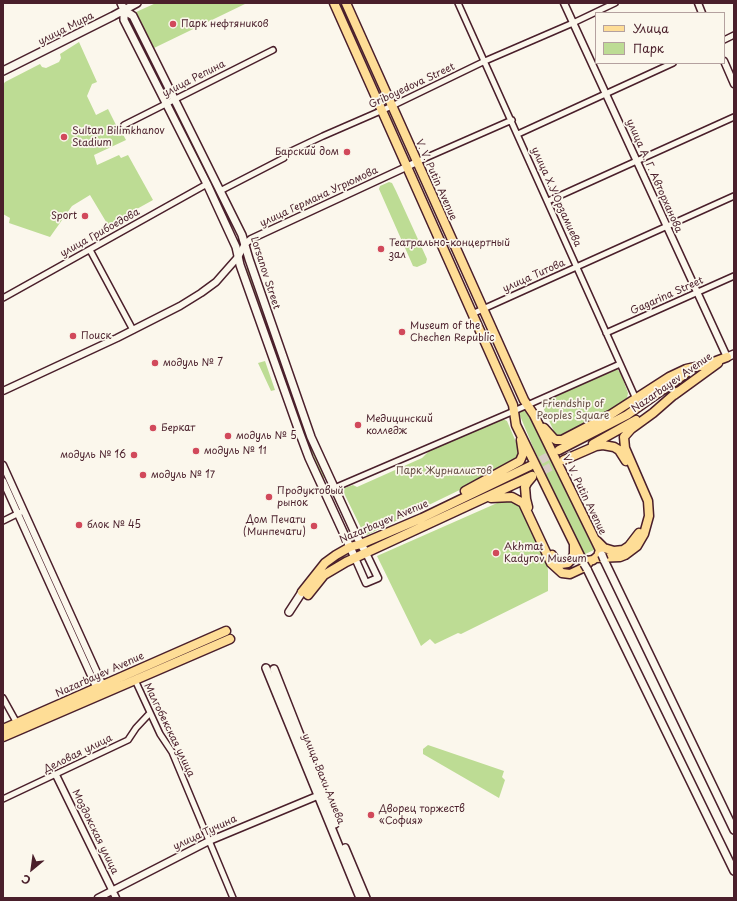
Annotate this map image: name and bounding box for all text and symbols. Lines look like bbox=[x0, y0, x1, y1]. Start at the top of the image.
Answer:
street label: улица Мира bbox=[36, 10, 96, 48]
legend bbox=[595, 12, 725, 64]
place label: Парк нефтяников bbox=[181, 18, 268, 30]
marker: Парк нефтяников bbox=[168, 19, 178, 29]
text: Улица bbox=[633, 19, 669, 37]
text: Парк bbox=[633, 39, 664, 57]
street label: улица Репина bbox=[161, 58, 227, 100]
street label: Griboyedova Street bbox=[367, 61, 457, 111]
street label: улица А. Г. Авторханова bbox=[623, 117, 685, 235]
place label: Sultan Bilimkhanov Stadium bbox=[72, 125, 165, 148]
marker: Sultan Bilimkhanov Stadium bbox=[59, 132, 69, 142]
street label: V. V. Putin Avenue bbox=[413, 138, 459, 222]
street label: улица Х.У.Орзамиева bbox=[529, 145, 583, 249]
place label: Барский дом bbox=[275, 146, 339, 158]
marker: Барский дом bbox=[342, 147, 352, 157]
street label: улица Германа Угрюмова bbox=[258, 164, 380, 230]
street label: улица Грибоедова bbox=[58, 206, 142, 260]
place label: Sport bbox=[51, 210, 77, 222]
marker: Sport bbox=[80, 211, 90, 221]
street label: Lorsanov Street bbox=[248, 235, 282, 311]
place label: Театрально-концертный зал bbox=[389, 237, 510, 260]
marker: Театрально-концертный зал bbox=[376, 244, 386, 254]
street label: улица Титова bbox=[501, 257, 567, 295]
street label: Gagarina Street bbox=[629, 275, 705, 317]
place label: Museum of the Chechen Republic bbox=[410, 320, 495, 344]
marker: Museum of the Chechen Republic bbox=[397, 327, 407, 337]
place label: Поиск bbox=[81, 330, 111, 342]
marker: Поиск bbox=[68, 331, 78, 341]
street label: Nazarbayev Avenue bbox=[630, 351, 714, 415]
place label: модуль № 7 bbox=[163, 357, 223, 369]
marker: модуль № 7 bbox=[150, 358, 160, 368]
park label: Friendship of Peoples Square bbox=[537, 398, 609, 422]
place label: Медицинский колледж bbox=[366, 413, 433, 436]
marker: Медицинский колледж bbox=[353, 420, 363, 430]
place label: Беркат bbox=[161, 422, 195, 434]
marker: Беркат bbox=[148, 423, 158, 433]
place label: модуль № 5 bbox=[236, 430, 297, 442]
marker: модуль № 5 bbox=[223, 431, 233, 441]
place label: модуль № 11 bbox=[204, 445, 267, 457]
marker: модуль № 11 bbox=[191, 446, 201, 456]
place label: модуль № 16 bbox=[60, 449, 126, 461]
marker: модуль № 16 bbox=[129, 450, 139, 460]
street label: V. V. Putin Avenue bbox=[560, 453, 608, 537]
park label: Парк Журналистов bbox=[396, 465, 492, 477]
place label: модуль № 17 bbox=[151, 469, 215, 481]
marker: модуль № 17 bbox=[138, 470, 148, 480]
place label: Продуктовый рынок bbox=[277, 485, 343, 508]
marker: Продуктовый рынок bbox=[264, 492, 274, 502]
street label: Nazarbayev Avenue bbox=[338, 498, 430, 546]
place label: Дом Печати (Минпечати) bbox=[243, 514, 306, 538]
place label: блок № 45 bbox=[87, 519, 141, 531]
marker: блок № 45 bbox=[74, 520, 84, 530]
marker: Дом Печати (Минпечати) bbox=[309, 521, 319, 531]
place label: Akhmat Kadyrov Museum bbox=[504, 541, 587, 564]
marker: Akhmat Kadyrov Museum bbox=[491, 548, 501, 558]
street label: Nazarbayev Avenue bbox=[54, 650, 146, 700]
street label: Малгобекская улица bbox=[141, 681, 197, 779]
street label: Деловая улица bbox=[42, 732, 114, 776]
street label: улица Вахи Алиева bbox=[299, 732, 347, 826]
street label: Моздокская улица bbox=[69, 788, 121, 876]
place label: Дворец торжеств «София» bbox=[379, 803, 465, 826]
marker: Дворец торжеств «София» bbox=[366, 810, 376, 820]
street label: улица Тучина bbox=[171, 813, 239, 853]
north arrow bbox=[12, 849, 52, 889]
text: С bbox=[18, 870, 34, 889]

